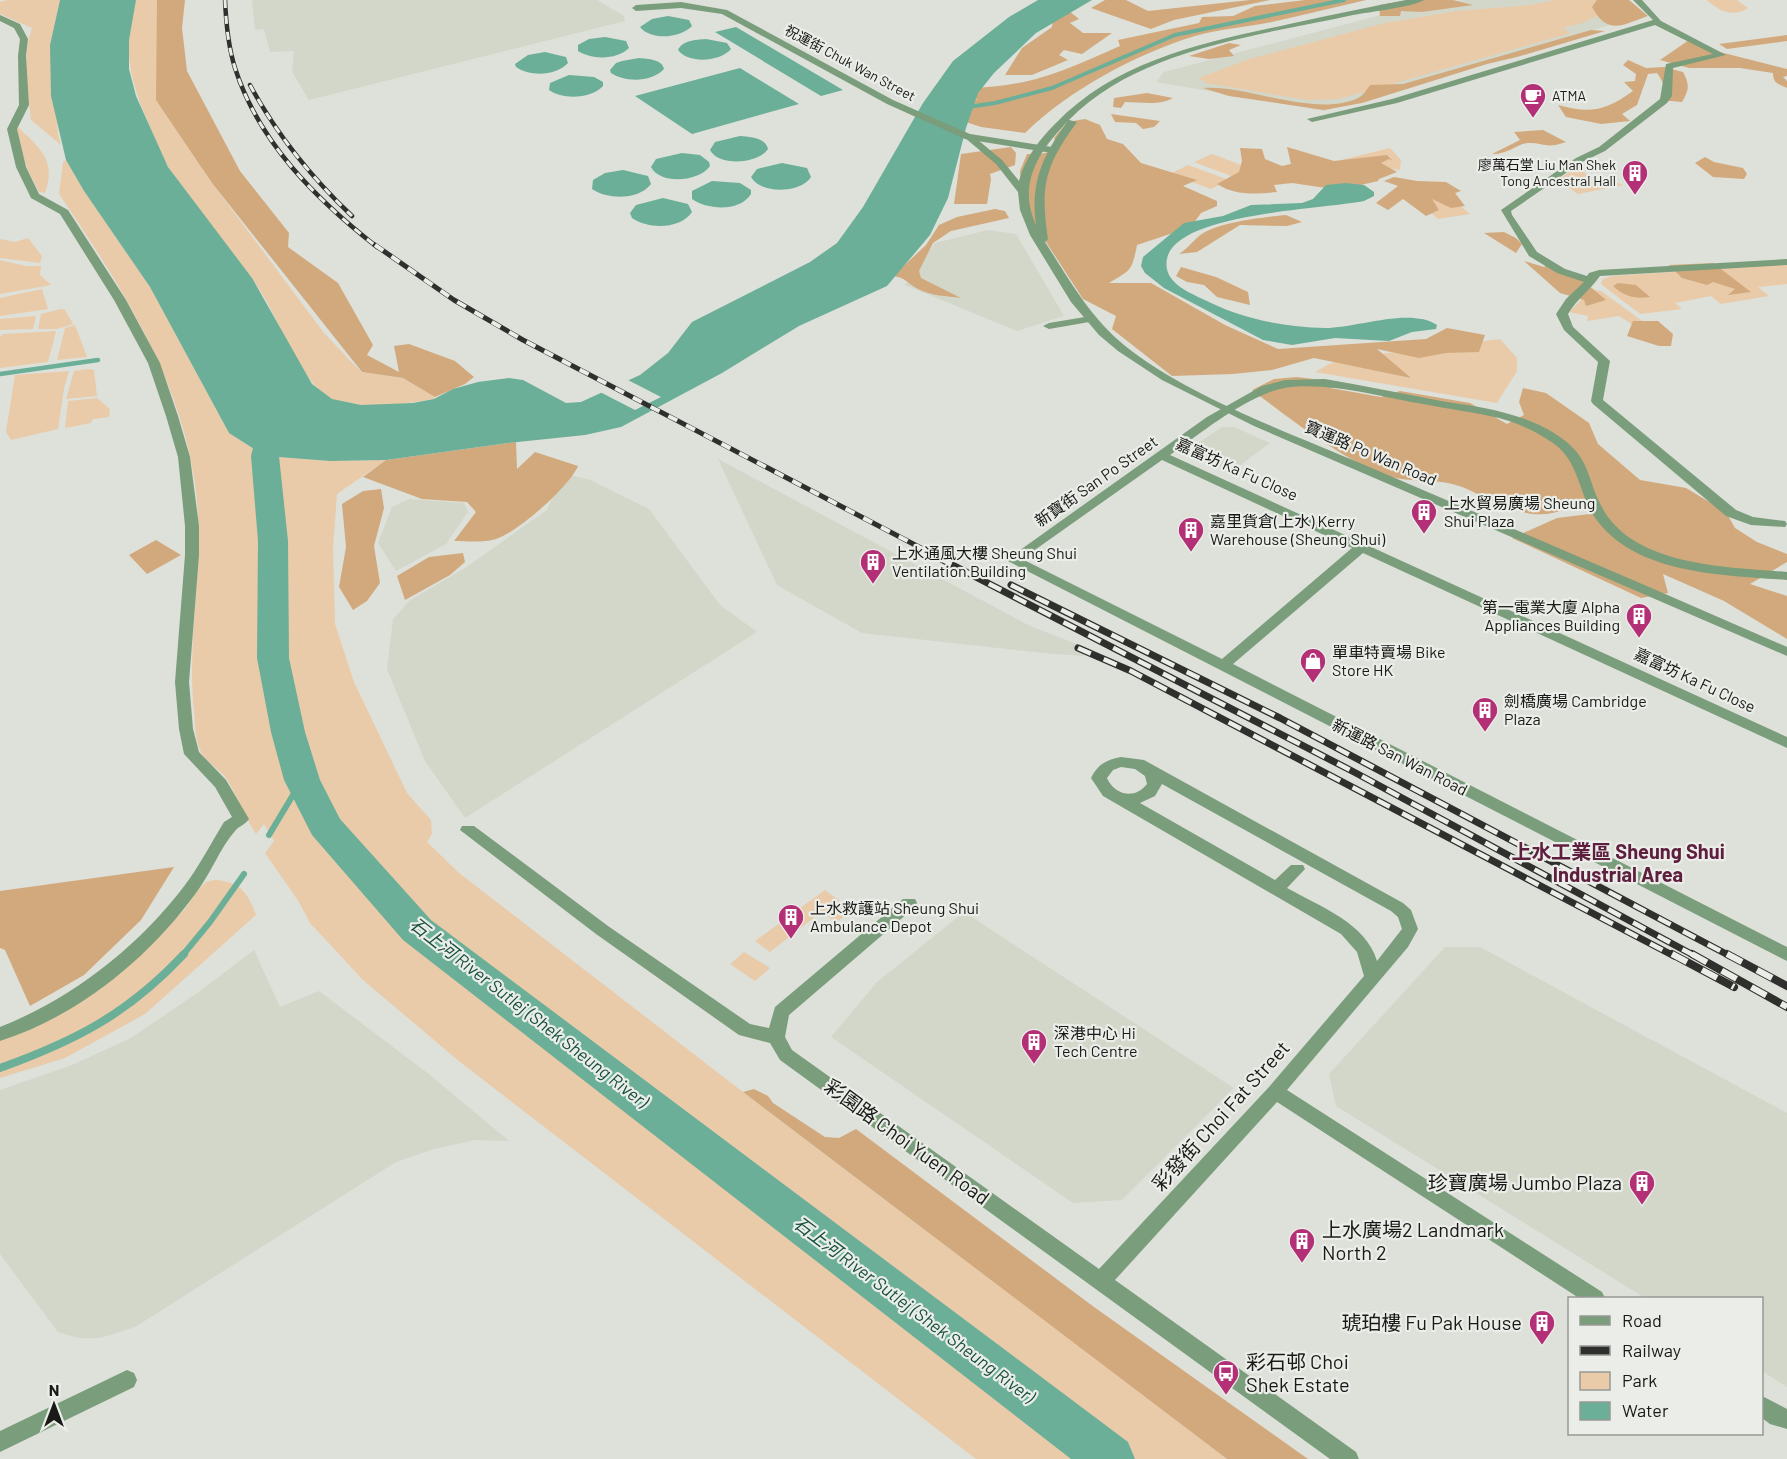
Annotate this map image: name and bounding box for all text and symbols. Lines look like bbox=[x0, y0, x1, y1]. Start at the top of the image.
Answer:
street label: 祝運街 Chuk Wan Street bbox=[782, 21, 918, 104]
cafe icon: ATMA bbox=[1518, 81, 1548, 119]
place label: ATMA bbox=[1552, 87, 1587, 104]
place label: 廖萬石堂 Liu Man Shek Tong Ancestral Hall bbox=[1478, 156, 1616, 189]
building icon: 廖萬石堂 Liu Man Shek Tong Ancestral Hall bbox=[1620, 158, 1650, 196]
street label: 寶運路 Po Wan Road bbox=[1303, 416, 1440, 489]
street label: 新寶街 San Po Street bbox=[1031, 431, 1161, 530]
street label: 嘉富坊 Ka Fu Close bbox=[1173, 433, 1301, 504]
place label: 上水貿易廣場 Sheung Shui Plaza bbox=[1444, 493, 1595, 530]
building icon: 上水貿易廣場 Sheung Shui Plaza bbox=[1409, 497, 1439, 535]
place label: 嘉里貨倉(上水) Kerry Warehouse (Sheung Shui) bbox=[1210, 511, 1386, 548]
building icon: 嘉里貨倉(上水) Kerry Warehouse (Sheung Shui) bbox=[1176, 515, 1206, 553]
place label: 上水通風大樓 Sheung Shui Ventilation Building bbox=[892, 543, 1077, 580]
building icon: 上水通風大樓 Sheung Shui Ventilation Building bbox=[858, 547, 888, 585]
place label: 第一電業大廈 Alpha Appliances Building bbox=[1482, 597, 1620, 634]
building icon: 第一電業大廈 Alpha Appliances Building bbox=[1624, 601, 1654, 639]
place label: 單車特賣場 Bike Store HK bbox=[1332, 642, 1446, 679]
street label: 嘉富坊 Ka Fu Close bbox=[1632, 643, 1759, 716]
shop icon: 單車特賣場 Bike Store HK bbox=[1298, 646, 1328, 684]
place label: 劍橋廣場 Cambridge Plaza bbox=[1504, 691, 1647, 728]
building icon: 劍橋廣場 Cambridge Plaza bbox=[1470, 695, 1500, 733]
street label: 新運路 San Wan Road bbox=[1329, 714, 1471, 799]
district label: 上水工業區 Sheung Shui Industrial Area bbox=[1511, 839, 1725, 886]
place label: 上水救護站 Sheung Shui Ambulance Depot bbox=[810, 898, 979, 935]
building icon: 上水救護站 Sheung Shui Ambulance Depot bbox=[776, 902, 806, 940]
water label: 石上河 River Sutlej (Shek Sheung River) bbox=[406, 912, 654, 1113]
place label: 深港中心 Hi Tech Centre bbox=[1054, 1023, 1138, 1060]
building icon: 深港中心 Hi Tech Centre bbox=[1019, 1027, 1049, 1065]
street label: 彩發街 Choi Fat Street bbox=[1147, 1035, 1294, 1195]
street label: 彩園路 Choi Yuen Road bbox=[820, 1073, 995, 1209]
building icon: 珍寶廣場 Jumbo Plaza bbox=[1627, 1168, 1657, 1206]
place label: 珍寶廣場 Jumbo Plaza bbox=[1428, 1170, 1622, 1194]
water label: 石上河 River Sutlej (Shek Sheung River) bbox=[790, 1211, 1041, 1408]
place label: 上水廣場2 Landmark North 2 bbox=[1322, 1217, 1504, 1264]
building icon: 上水廣場2 Landmark North 2 bbox=[1287, 1226, 1317, 1264]
legend bbox=[1568, 1297, 1763, 1435]
building icon: 琥珀樓 Fu Pak House bbox=[1527, 1308, 1557, 1346]
text: Road bbox=[1622, 1309, 1662, 1331]
place label: 琥珀樓 Fu Pak House bbox=[1341, 1310, 1522, 1334]
text: Railway bbox=[1622, 1339, 1681, 1361]
place label: 彩石邨 Choi Shek Estate bbox=[1246, 1349, 1350, 1396]
bus stop icon: 彩石邨 Choi Shek Estate bbox=[1211, 1358, 1241, 1396]
text: Park bbox=[1622, 1369, 1657, 1391]
north arrow bbox=[24, 1375, 84, 1435]
text: N bbox=[49, 1380, 59, 1399]
text: Water bbox=[1622, 1399, 1669, 1421]

